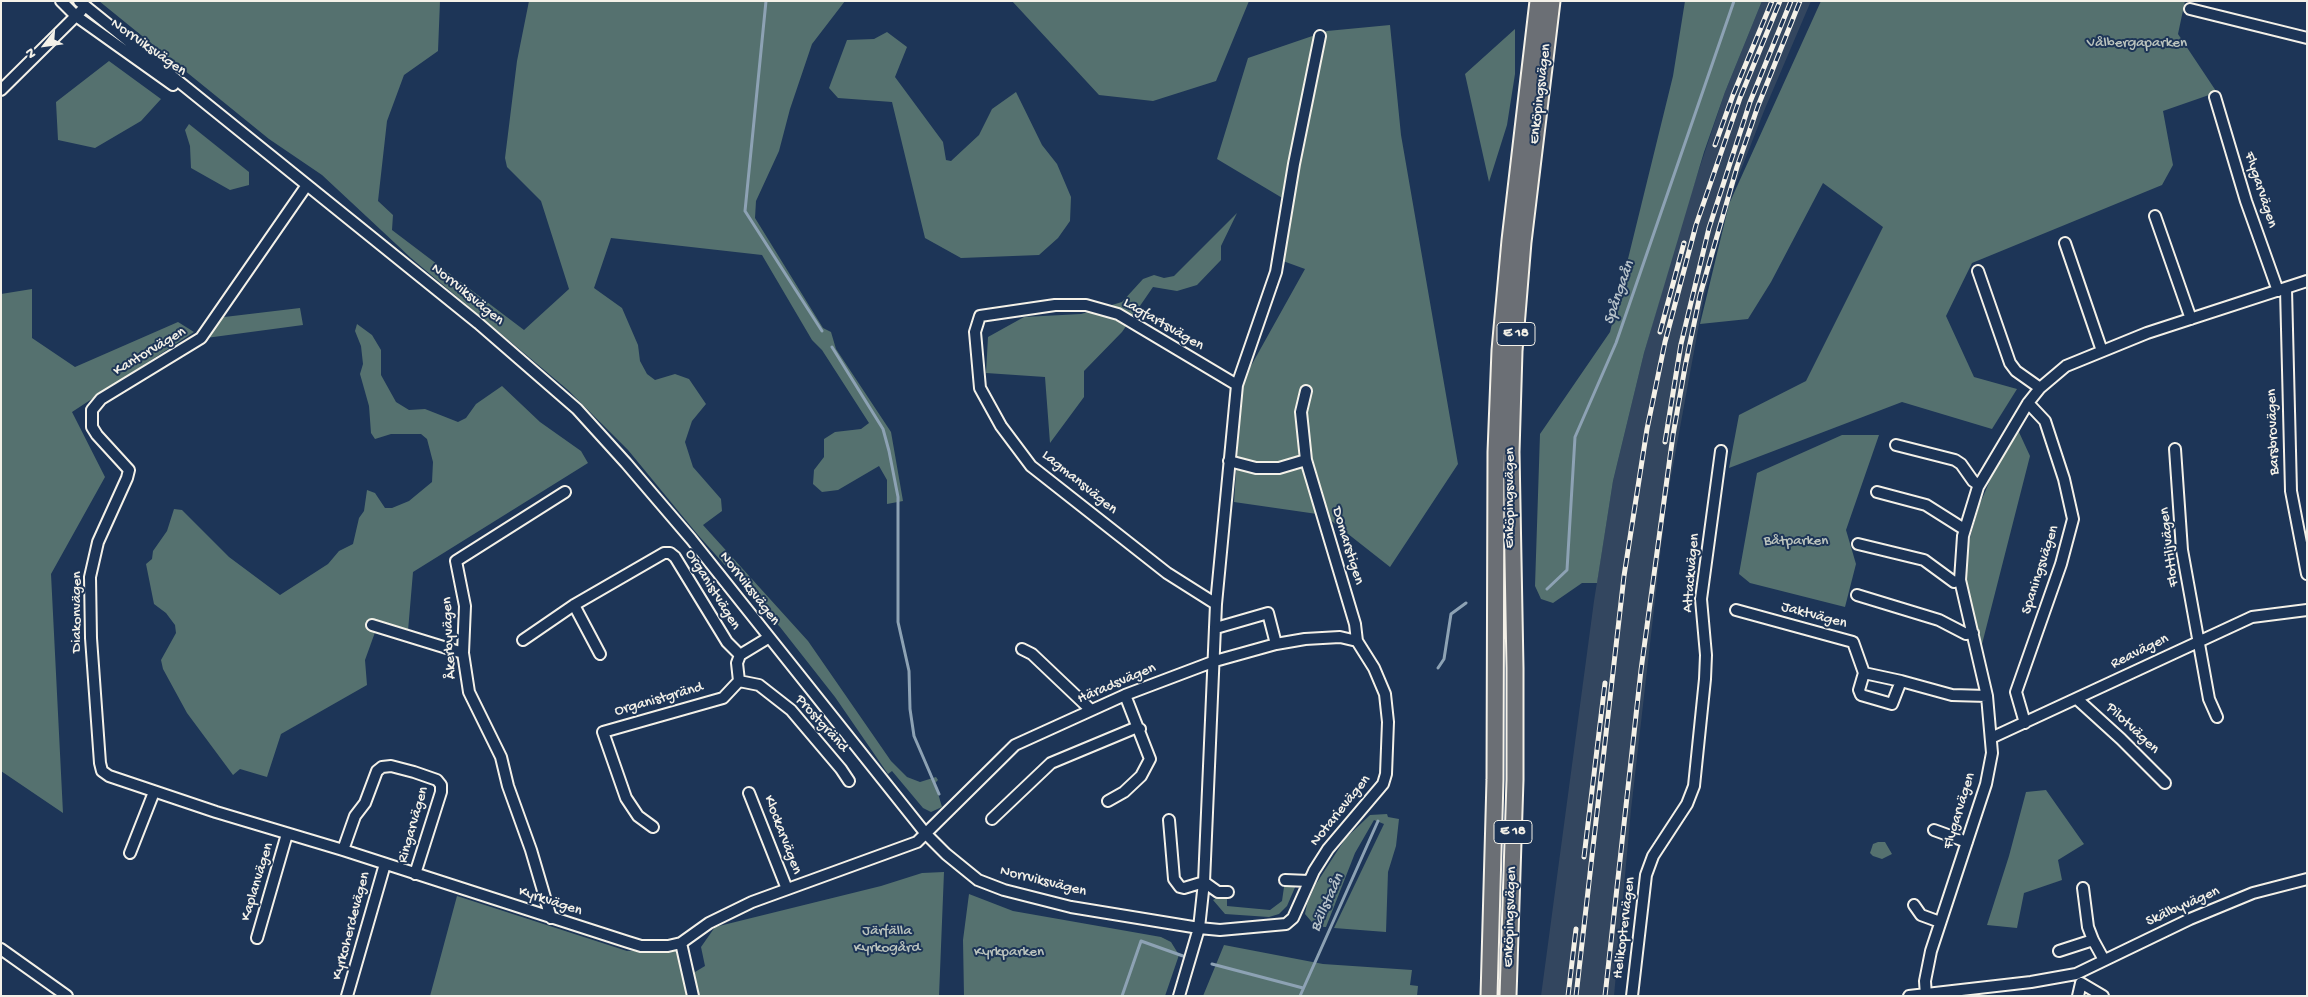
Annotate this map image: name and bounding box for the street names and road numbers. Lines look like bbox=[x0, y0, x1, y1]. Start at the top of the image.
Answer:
street label: Norrviksvägen bbox=[107, 15, 189, 81]
street label: Enköpingsvägen bbox=[1526, 43, 1556, 145]
street label: Flygarvägen bbox=[2239, 150, 2281, 230]
street label: Norrviksvägen bbox=[427, 260, 507, 330]
street label: Lagfartsvägen bbox=[1119, 295, 1207, 355]
road number: E 18 bbox=[1497, 322, 1535, 346]
street label: Kantorvägen bbox=[111, 323, 189, 381]
street label: Barsbrovägen bbox=[2264, 389, 2284, 475]
street label: Lagmansvägen bbox=[1037, 447, 1121, 519]
street label: Enköpingsvägen bbox=[1502, 447, 1520, 549]
street label: Domarstigen bbox=[1327, 505, 1367, 587]
street label: Flottiljvägen bbox=[2156, 506, 2184, 588]
street label: Spaningsvägen bbox=[2018, 523, 2064, 617]
street label: Attackvägen bbox=[1680, 533, 1704, 613]
street label: Organistvägen bbox=[680, 546, 744, 634]
street label: Norrviksvägen bbox=[715, 549, 783, 629]
street label: Diakonvägen bbox=[69, 571, 87, 653]
street label: Åkerbyvägen bbox=[439, 596, 461, 680]
street label: Jaktvägen bbox=[1779, 599, 1849, 633]
street label: Reavägen bbox=[2108, 630, 2172, 674]
street label: Häradsvägen bbox=[1075, 659, 1159, 709]
street label: Organistgränd bbox=[613, 679, 705, 721]
street label: Prostgränd bbox=[791, 692, 851, 756]
street label: Pilotvägen bbox=[2101, 700, 2163, 758]
street label: Flygarvägen bbox=[1940, 771, 1980, 851]
street label: Notarievägen bbox=[1307, 772, 1375, 850]
street label: Ringarvägen bbox=[394, 785, 434, 865]
street label: Klockarvägen bbox=[759, 793, 805, 877]
road number: E 18 bbox=[1494, 820, 1532, 844]
street label: Kaplanvägen bbox=[238, 841, 278, 923]
street label: Norrviksvägen bbox=[998, 863, 1088, 901]
street label: Enköpingsvägen bbox=[1500, 866, 1522, 968]
street label: Kyrkoherdevägen bbox=[329, 870, 375, 982]
street label: Helikoptervägen bbox=[1610, 876, 1640, 980]
street label: Kyrkvägen bbox=[516, 883, 584, 921]
street label: Skälbyvägen bbox=[2143, 883, 2223, 931]

